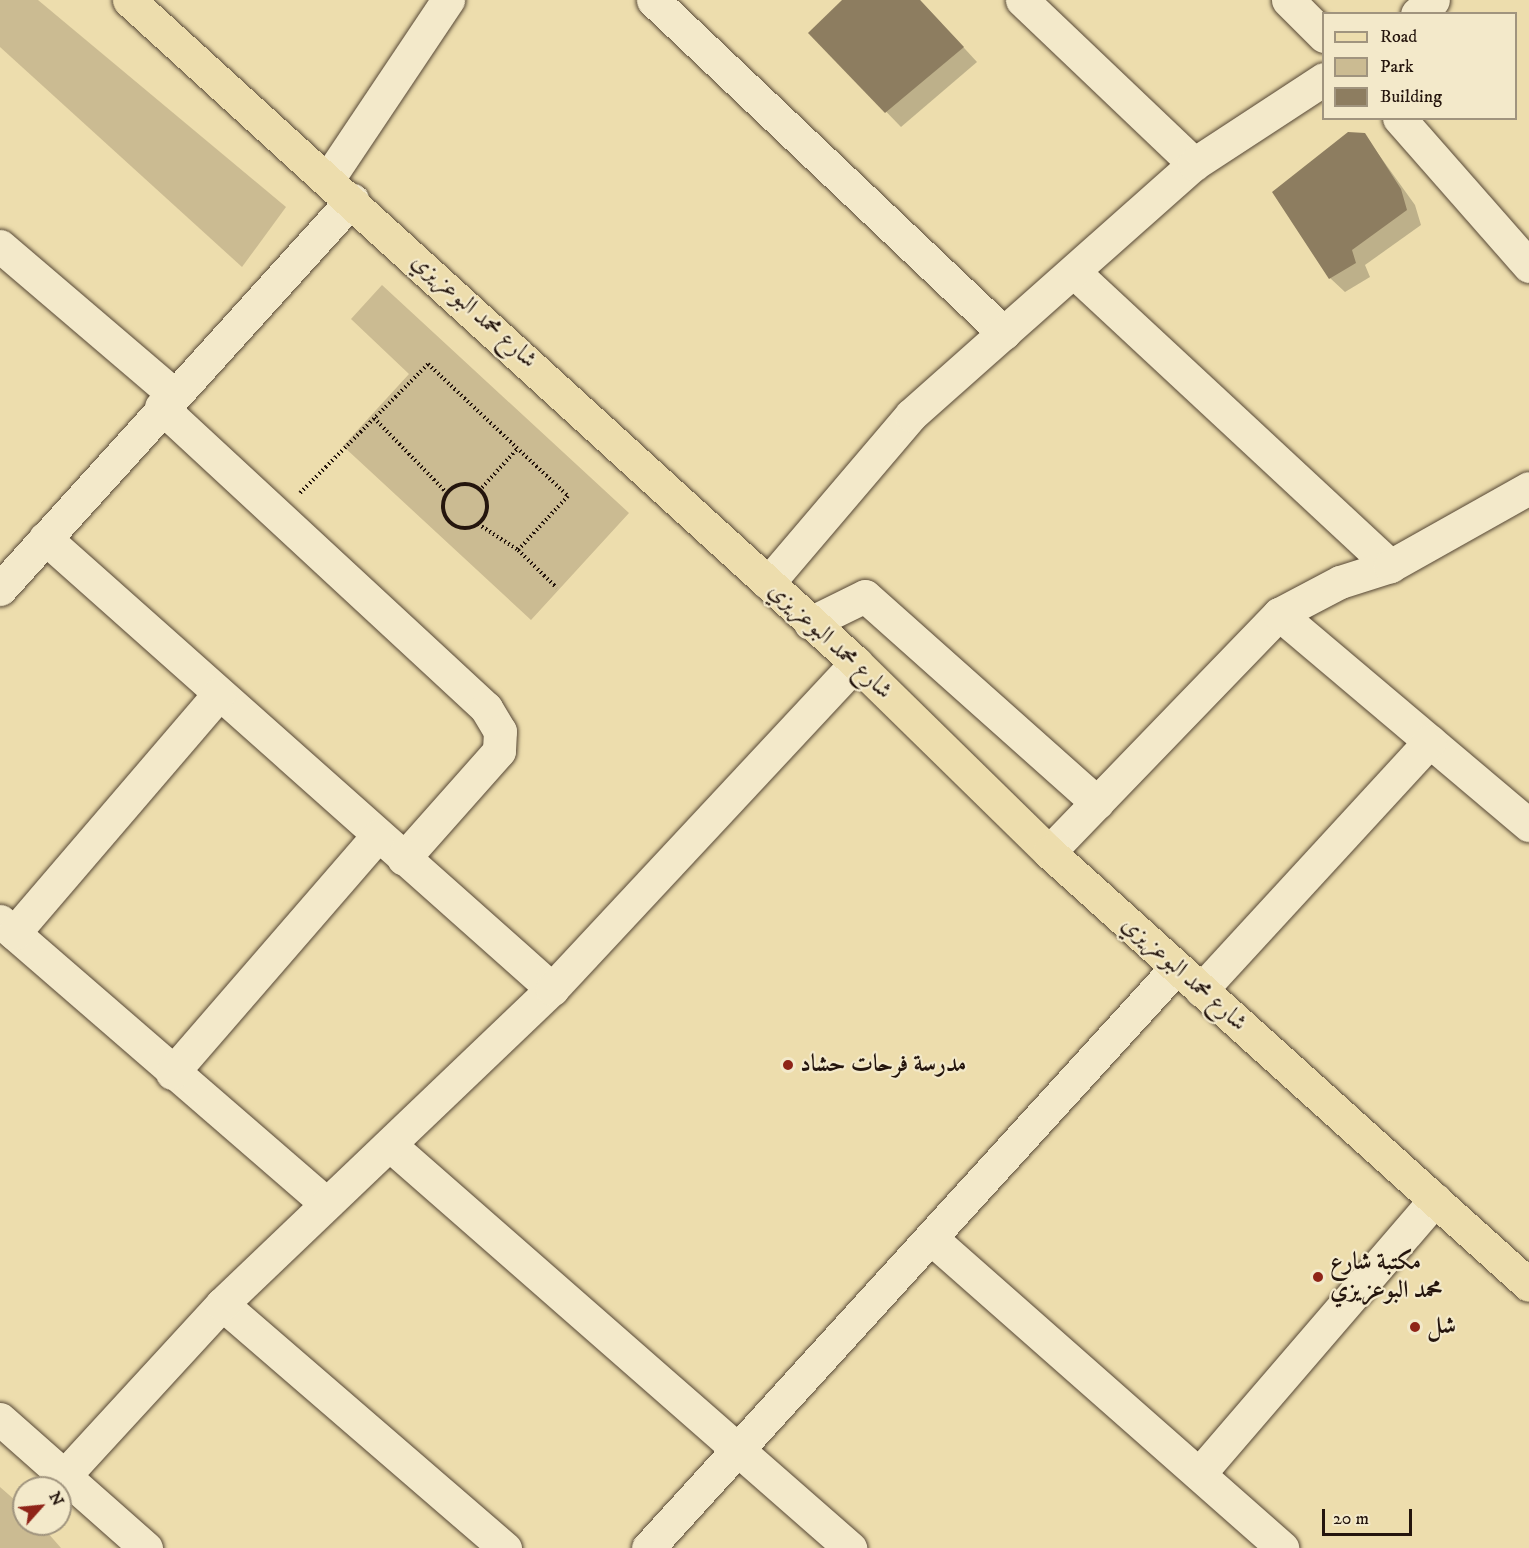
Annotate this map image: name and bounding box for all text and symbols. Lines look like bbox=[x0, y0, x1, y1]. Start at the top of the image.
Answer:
legend bbox=[1322, 12, 1517, 120]
text: Road bbox=[1380, 26, 1417, 48]
text: Park bbox=[1380, 56, 1414, 78]
text: Building bbox=[1380, 86, 1442, 108]
street label: شارع محمد البوعزيزي bbox=[405, 247, 543, 375]
street label: شارع محمد البوعزيزي bbox=[762, 576, 898, 706]
street label: شارع محمد البوعزيزي bbox=[1115, 910, 1253, 1038]
place label: مدرسة فرحات حشاد bbox=[800, 1051, 966, 1079]
marker: مدرسة فرحات حشاد bbox=[781, 1058, 795, 1072]
place label: مكتبة شارع محمد البوعزيزي bbox=[1330, 1249, 1442, 1305]
marker: مكتبة شارع محمد البوعزيزي bbox=[1311, 1270, 1325, 1284]
place label: شل bbox=[1427, 1313, 1456, 1341]
marker: شل bbox=[1408, 1320, 1422, 1334]
north arrow bbox=[12, 1476, 72, 1536]
text: N bbox=[44, 1488, 68, 1509]
scale bar bbox=[1325, 1497, 1415, 1535]
text: 20 m bbox=[1333, 1508, 1369, 1530]

